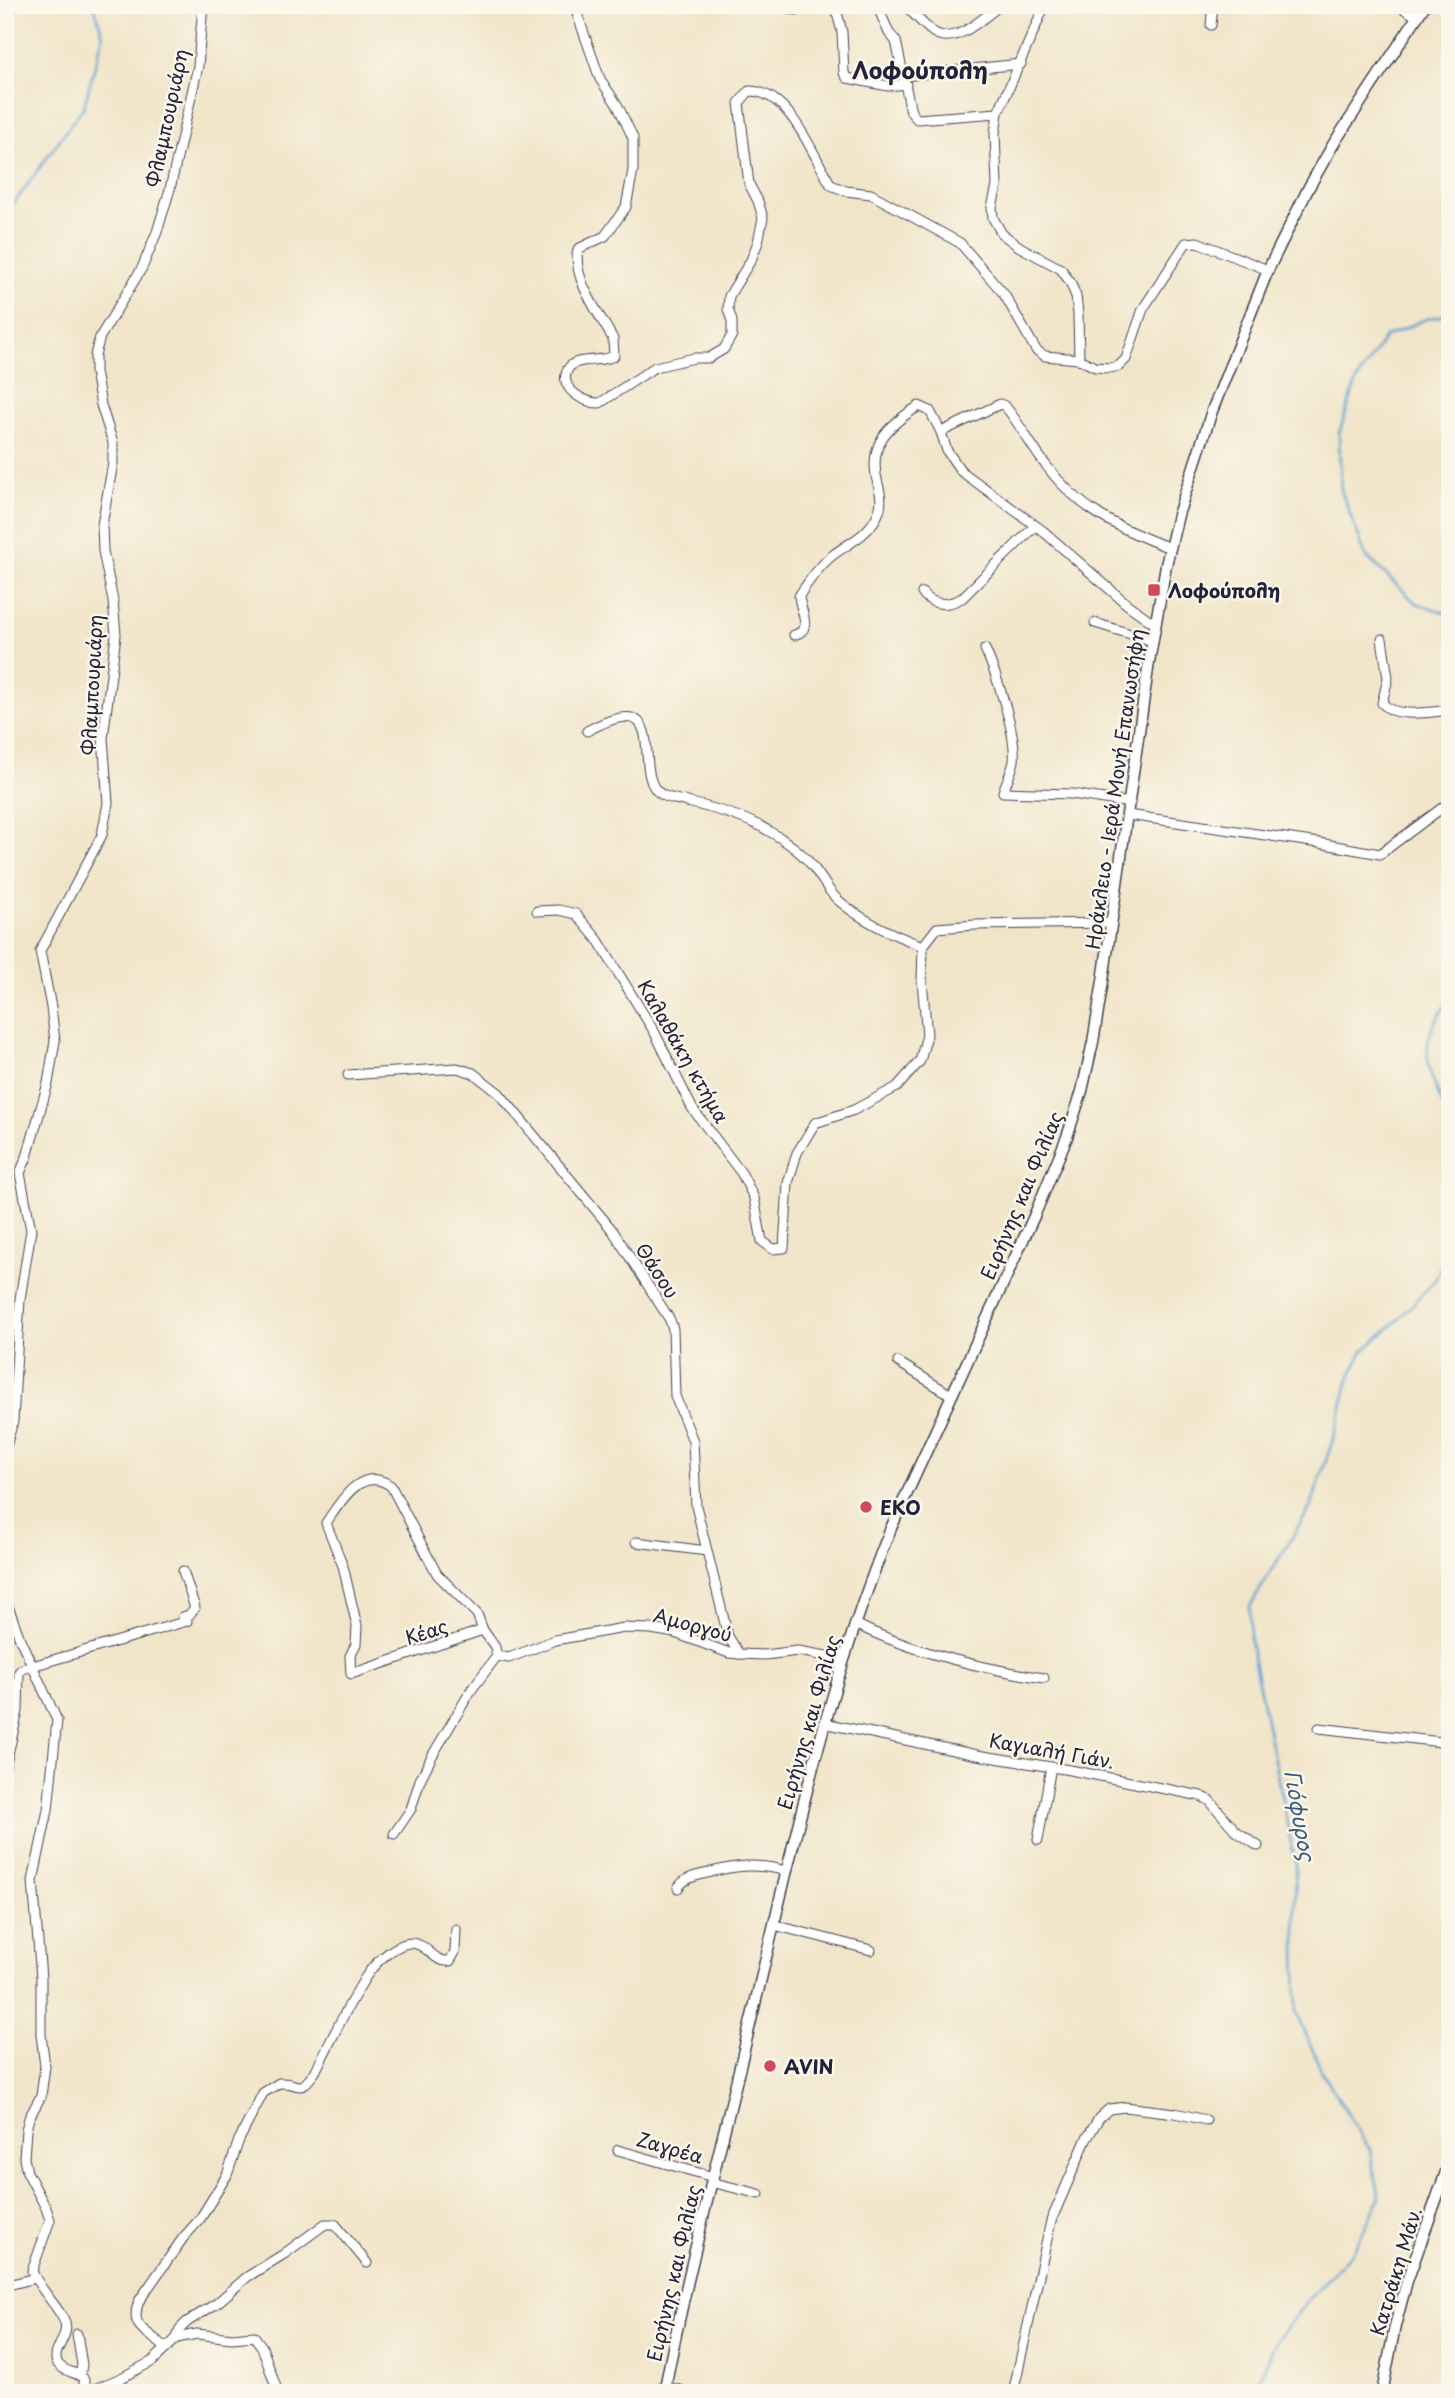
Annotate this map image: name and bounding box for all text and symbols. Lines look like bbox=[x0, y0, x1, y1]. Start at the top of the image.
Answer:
street label: Φλαμπουριάρη bbox=[138, 46, 194, 190]
district label: Λοφούπολη bbox=[852, 52, 988, 87]
place label: Λοφούπολη bbox=[1168, 576, 1280, 604]
marker: Λοφούπολη bbox=[1146, 582, 1162, 598]
street label: Φλαμπουριάρη bbox=[73, 614, 109, 756]
street label: Ηράκλειο - Ιερά Μονή Επανωσήφη bbox=[1078, 627, 1150, 951]
street label: Καλαθάκη κτήμα bbox=[631, 974, 737, 1128]
street label: Ειρήνης και Φιλίας bbox=[973, 1106, 1069, 1284]
street label: Θάσου bbox=[630, 1237, 686, 1303]
place label: EKO bbox=[880, 1493, 921, 1521]
marker: EKO bbox=[858, 1499, 874, 1515]
street label: Αμοργού bbox=[651, 1600, 735, 1648]
street label: Κέας bbox=[401, 1611, 451, 1651]
street label: Ειρήνης και Φιλίας bbox=[770, 1631, 846, 1813]
street label: Καγιαλή Γιάν. bbox=[987, 1725, 1117, 1775]
water label: Γιόφυρος bbox=[1277, 1767, 1325, 1865]
place label: AVIN bbox=[784, 2052, 834, 2080]
marker: AVIN bbox=[762, 2058, 778, 2074]
street label: Ζαγρέα bbox=[634, 2124, 706, 2170]
street label: Ειρήνης και Φιλίας bbox=[639, 2182, 707, 2364]
street label: Κατράκη Μάν. bbox=[1362, 2203, 1428, 2339]

